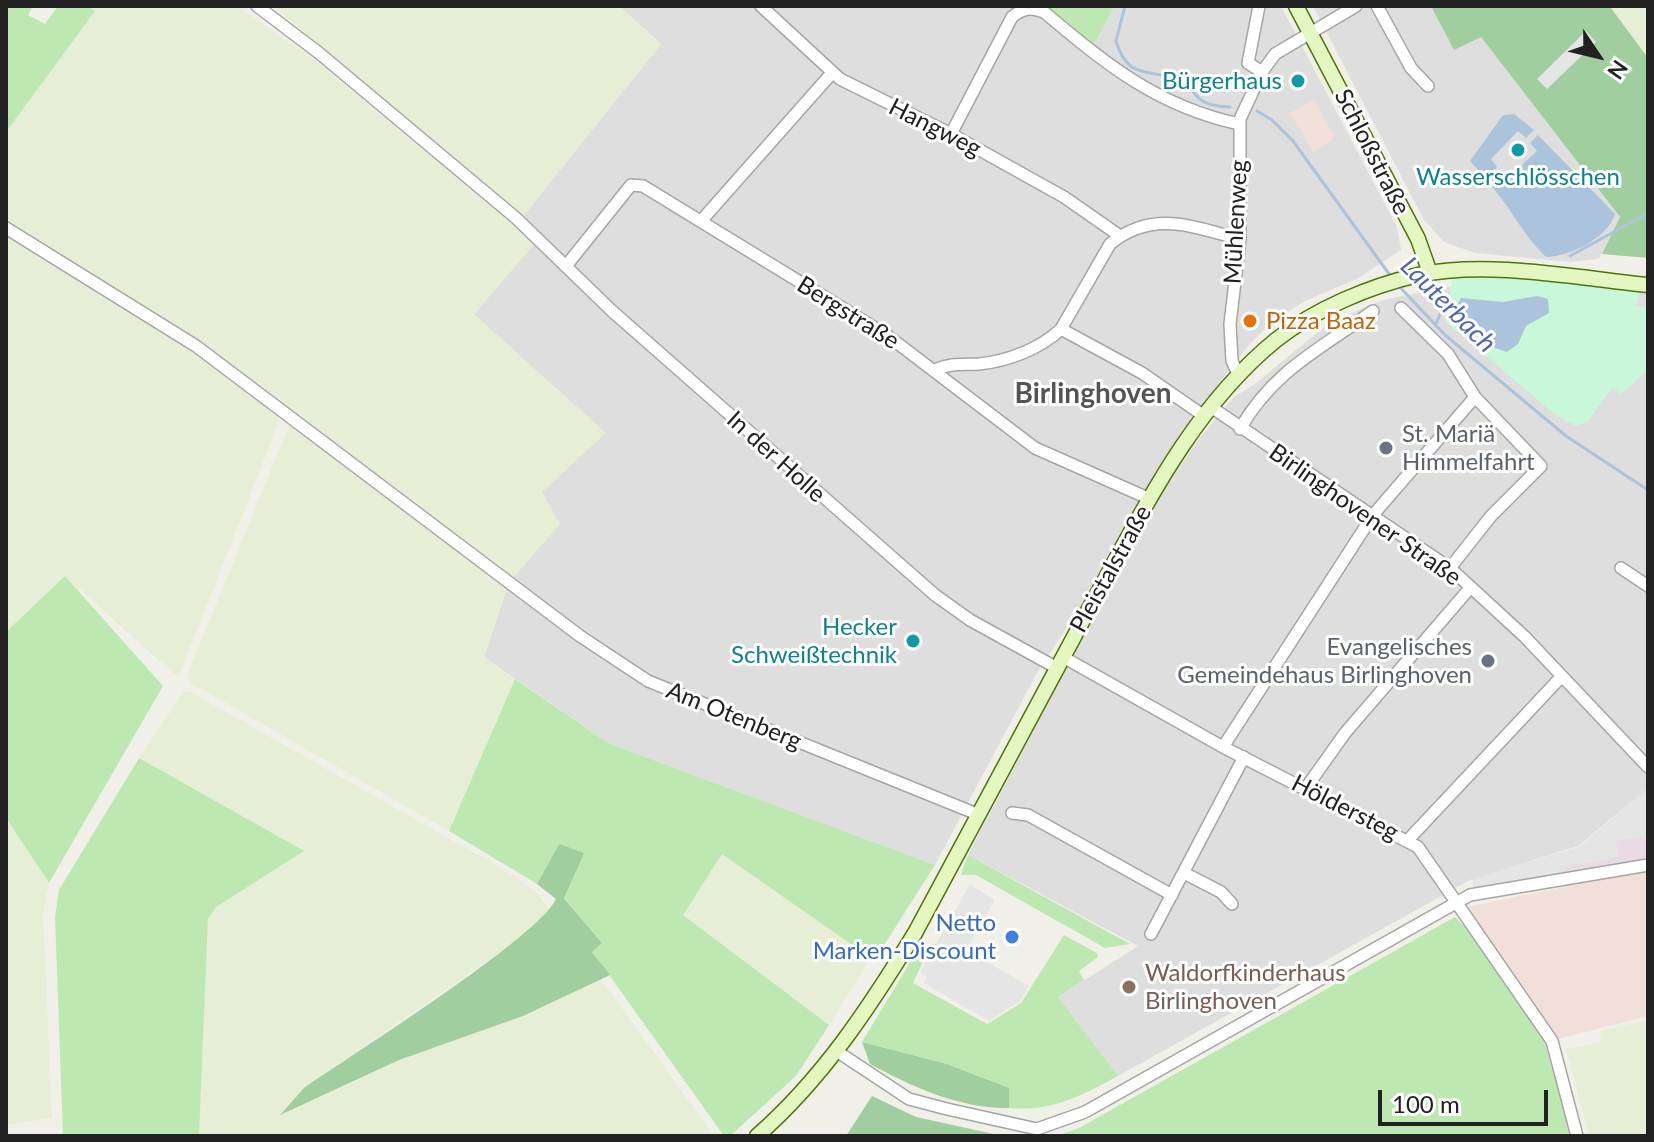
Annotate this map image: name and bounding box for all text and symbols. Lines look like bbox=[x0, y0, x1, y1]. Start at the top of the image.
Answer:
north arrow bbox=[1558, 16, 1638, 96]
text: N bbox=[1602, 55, 1634, 85]
place label: Bürgerhaus bbox=[1162, 67, 1282, 95]
marker: Bürgerhaus bbox=[1289, 72, 1307, 90]
street label: Schloßstraße bbox=[1328, 84, 1416, 220]
street label: Hangweg bbox=[884, 93, 986, 163]
marker: Wasserschlösschen bbox=[1509, 141, 1527, 159]
street label: Mühlenweg bbox=[1218, 159, 1254, 285]
place label: Wasserschlösschen bbox=[1416, 163, 1620, 191]
water label: Lauterbach bbox=[1394, 251, 1502, 359]
street label: Bergstraße bbox=[792, 270, 904, 356]
place label: Pizza Baaz bbox=[1266, 307, 1376, 335]
marker: Pizza Baaz bbox=[1241, 312, 1259, 330]
district label: Birlinghoven bbox=[1015, 377, 1171, 411]
street label: In der Holle bbox=[721, 405, 831, 509]
place label: St. Mariä Himmelfahrt bbox=[1402, 420, 1535, 476]
street label: Birlinghovener Straße bbox=[1264, 438, 1466, 592]
marker: St. Mariä Himmelfahrt bbox=[1377, 439, 1395, 457]
street label: Pleistalstraße bbox=[1064, 500, 1158, 638]
place label: Hecker Schweißtechnik bbox=[731, 613, 897, 669]
marker: Hecker Schweißtechnik bbox=[904, 632, 922, 650]
place label: Evangelisches Gemeindehaus Birlinghoven bbox=[1177, 633, 1472, 689]
marker: Evangelisches Gemeindehaus Birlinghoven bbox=[1479, 652, 1497, 670]
street label: Am Otenberg bbox=[662, 676, 806, 756]
street label: Höldersteg bbox=[1287, 769, 1403, 847]
place label: Netto Marken-Discount bbox=[813, 909, 996, 965]
marker: Netto Marken-Discount bbox=[1003, 928, 1021, 946]
place label: Waldorfkinderhaus Birlinghoven bbox=[1145, 959, 1346, 1015]
marker: Waldorfkinderhaus Birlinghoven bbox=[1120, 978, 1138, 996]
scale bar bbox=[1382, 1074, 1552, 1124]
text: 100 m bbox=[1392, 1089, 1460, 1118]

